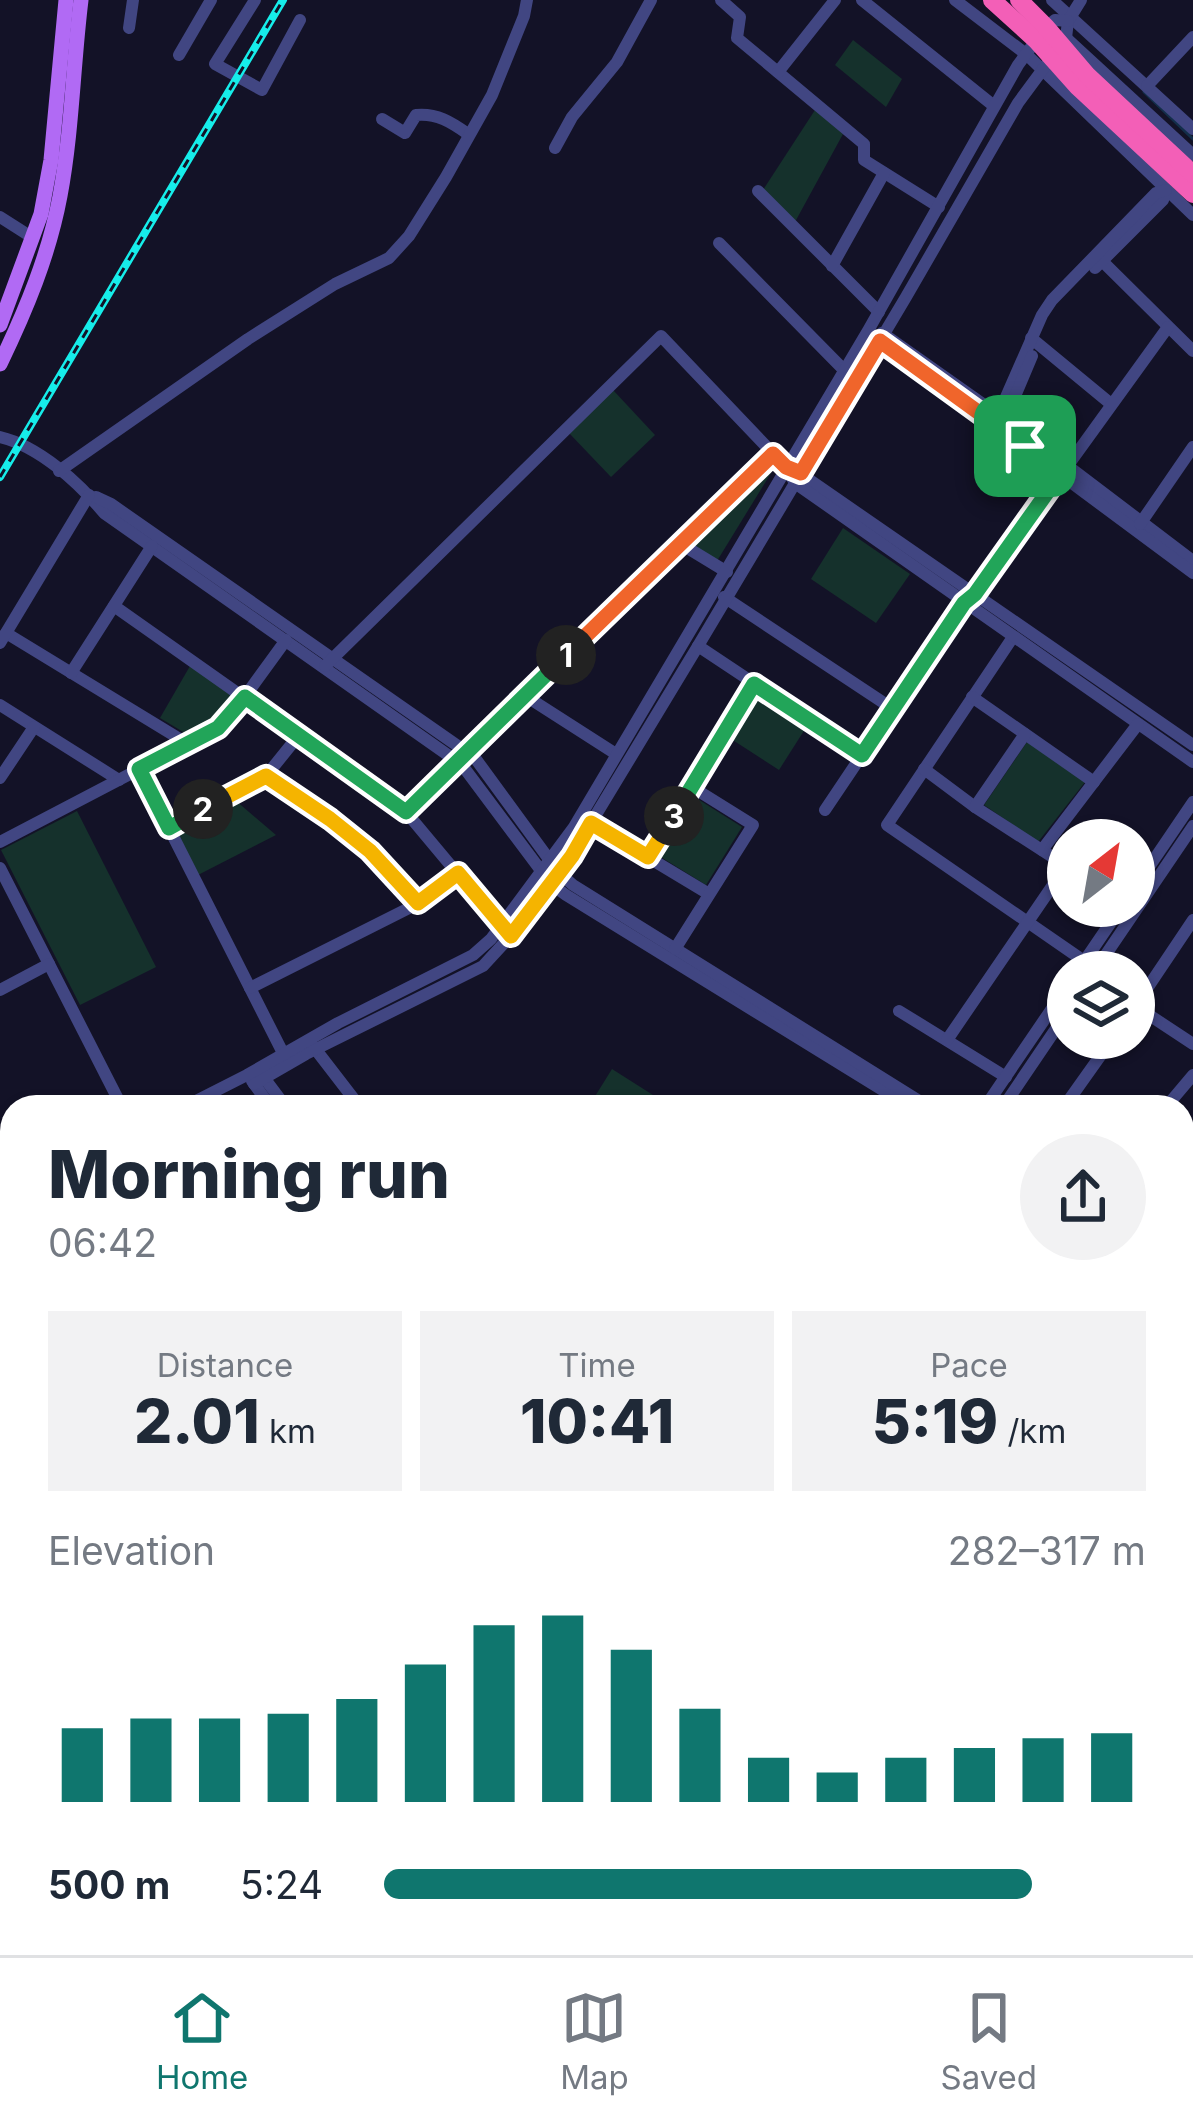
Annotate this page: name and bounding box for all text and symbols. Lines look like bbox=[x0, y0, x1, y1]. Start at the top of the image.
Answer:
pin bbox=[974, 395, 1076, 497]
icon: arrive bbox=[992, 413, 1058, 479]
pin: 1 bbox=[536, 625, 596, 685]
text: 1 bbox=[559, 635, 573, 675]
pin: 2 bbox=[173, 779, 233, 839]
pin: 3 bbox=[644, 786, 704, 846]
text: 2 bbox=[193, 789, 213, 829]
text: 3 bbox=[663, 796, 685, 836]
north arrow bbox=[1047, 819, 1155, 927]
map controls bbox=[1047, 819, 1155, 1059]
button: layers bbox=[1047, 951, 1155, 1059]
text: Morning run bbox=[48, 1134, 450, 1214]
button: share bbox=[1020, 1134, 1146, 1260]
text: 06:42 bbox=[48, 1219, 157, 1266]
text: Distance bbox=[157, 1345, 293, 1385]
text: Time bbox=[558, 1345, 636, 1385]
text: Pace bbox=[930, 1345, 1008, 1385]
text: 2.01 bbox=[134, 1385, 260, 1457]
text: 10:41 bbox=[520, 1385, 674, 1457]
text: 5:19 bbox=[872, 1385, 998, 1457]
text: km bbox=[260, 1411, 316, 1451]
text: /km bbox=[998, 1411, 1066, 1451]
text: Elevation bbox=[48, 1527, 215, 1574]
text: 282–317 m bbox=[948, 1527, 1146, 1574]
text: 500 m bbox=[48, 1861, 170, 1908]
text: 5:24 bbox=[240, 1861, 323, 1908]
tab: Home bbox=[156, 1985, 248, 2097]
tab: Map bbox=[560, 1985, 629, 2097]
tab: Saved bbox=[941, 1985, 1037, 2097]

